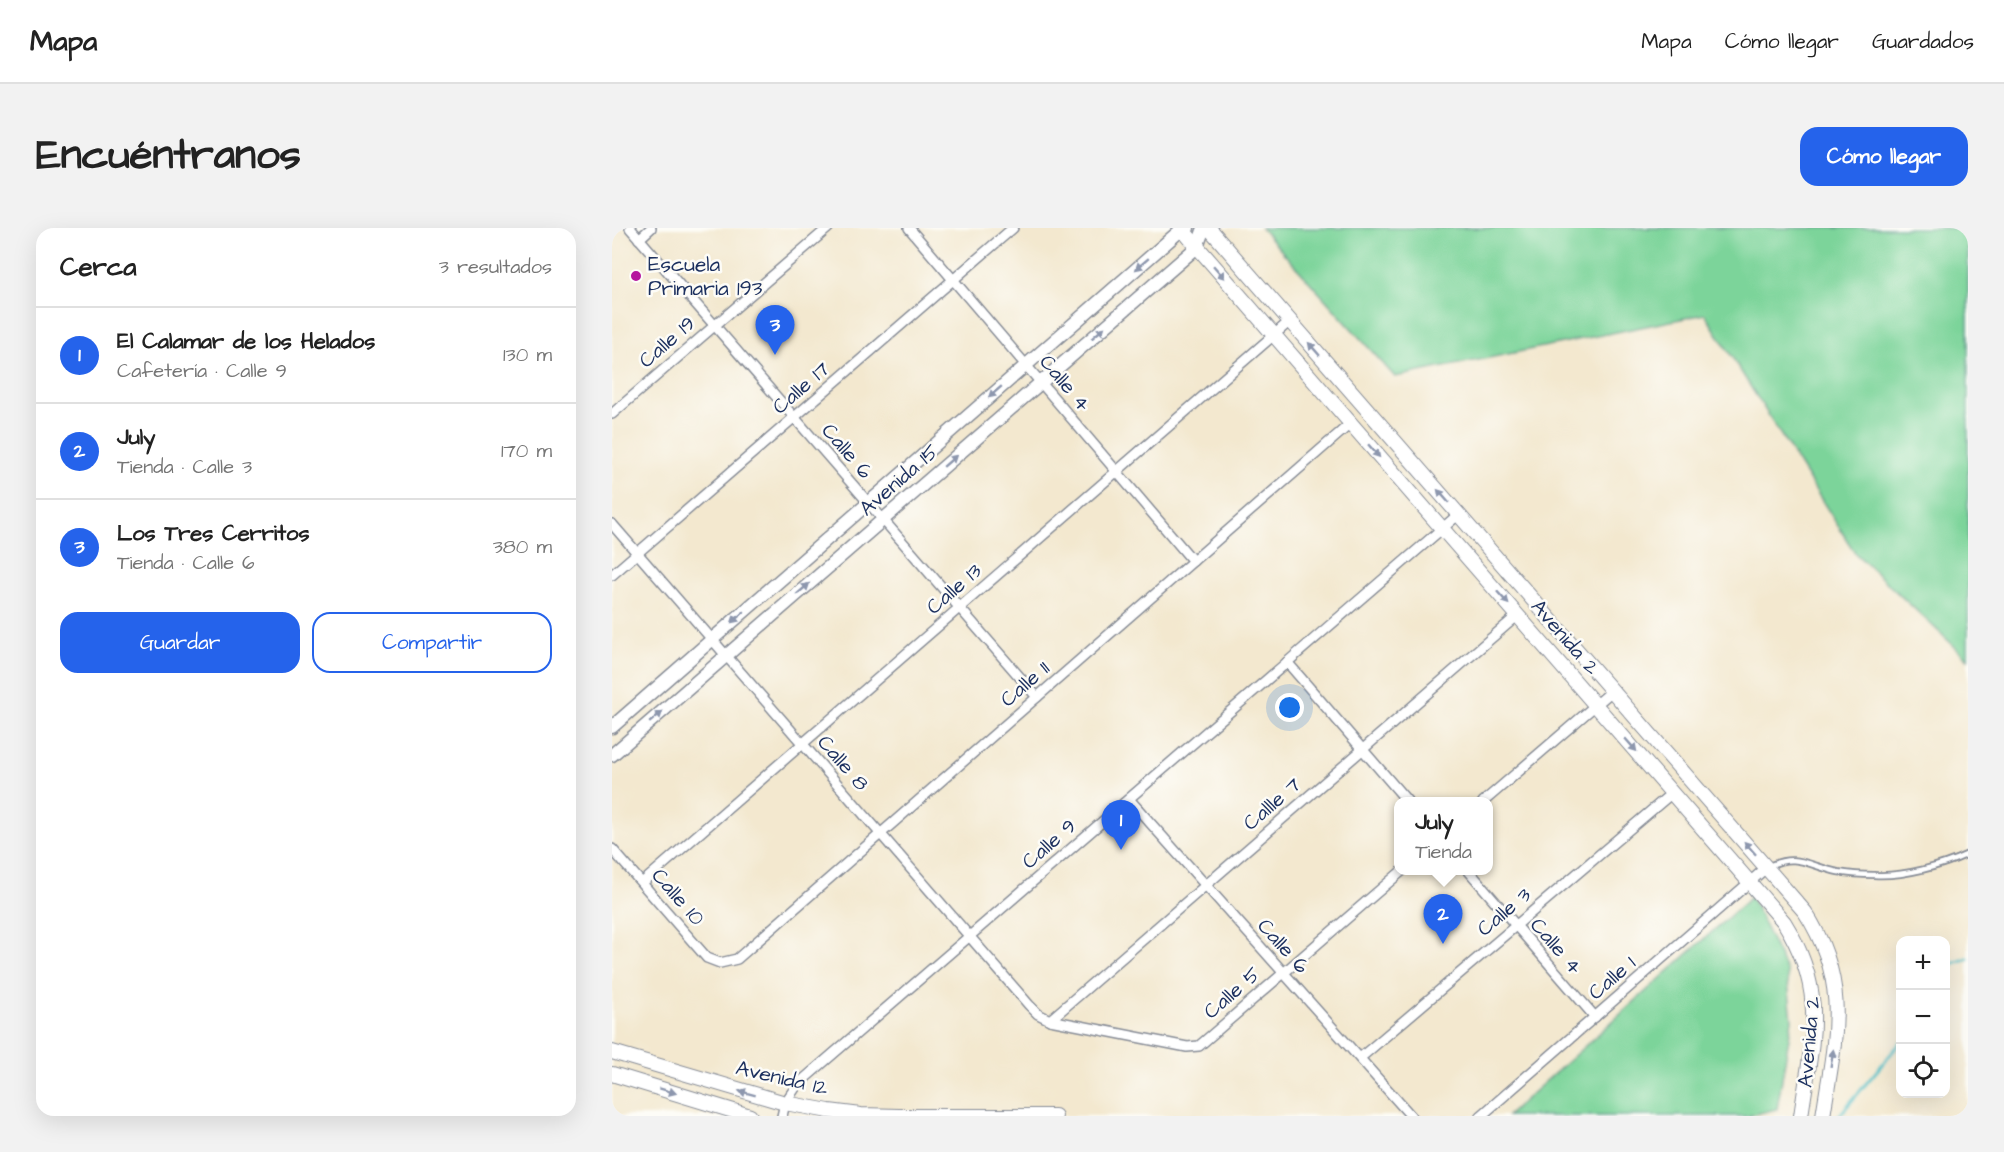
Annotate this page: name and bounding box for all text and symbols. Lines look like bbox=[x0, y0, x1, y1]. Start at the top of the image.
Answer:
text: Mapa bbox=[30, 22, 97, 61]
text: Mapa bbox=[1641, 27, 1692, 56]
text: Cómo llegar bbox=[1725, 27, 1839, 56]
text: Guardados bbox=[1872, 27, 1974, 56]
text: Encuéntranos bbox=[36, 127, 301, 185]
button: Cómo llegar bbox=[1800, 127, 1968, 186]
text: Cerca bbox=[60, 249, 137, 285]
place label: Escuela Primaria 193 bbox=[648, 250, 763, 303]
text: 3 resultados bbox=[439, 253, 552, 281]
one-way arrow bbox=[1135, 257, 1150, 271]
one-way arrow bbox=[1212, 264, 1225, 279]
marker: Escuela Primaria 193 bbox=[629, 269, 643, 283]
pin: 3 bbox=[756, 306, 794, 355]
street label: Calle 19 bbox=[632, 309, 702, 375]
text: El Calamar de los Helados bbox=[117, 326, 375, 357]
one-way arrow bbox=[1090, 327, 1105, 340]
text: 1 bbox=[78, 341, 81, 369]
text: 130 m bbox=[503, 341, 552, 369]
one-way arrow bbox=[1308, 342, 1321, 357]
street label: Calle 4 bbox=[1033, 348, 1097, 418]
street label: Calle 17 bbox=[766, 355, 836, 421]
text: Cafetería · Calle 9 bbox=[117, 357, 287, 385]
one-way arrow bbox=[988, 385, 1003, 399]
street label: Calle 6 bbox=[815, 417, 879, 485]
text: July bbox=[117, 422, 155, 453]
text: 2 bbox=[74, 437, 85, 465]
text: 170 m bbox=[501, 437, 552, 465]
street label: Avenida 15 bbox=[853, 437, 945, 523]
one-way arrow bbox=[1367, 443, 1380, 458]
text: Tienda · Calle 3 bbox=[117, 453, 252, 481]
one-way arrow bbox=[943, 454, 958, 468]
one-way arrow bbox=[1436, 488, 1450, 503]
text: Los Tres Cerritos bbox=[117, 518, 309, 549]
text: 3 bbox=[74, 533, 85, 561]
text: 380 m bbox=[493, 533, 552, 561]
text: Tienda · Calle 6 bbox=[117, 549, 255, 577]
street label: Calle 13 bbox=[920, 556, 988, 621]
one-way arrow bbox=[795, 583, 810, 596]
one-way arrow bbox=[1496, 590, 1510, 605]
street label: Avenida 2 bbox=[1524, 593, 1606, 681]
one-way arrow bbox=[731, 610, 746, 623]
button: Guardar bbox=[60, 612, 300, 673]
button: Compartir bbox=[312, 612, 552, 673]
street label: Calle 11 bbox=[994, 654, 1056, 714]
your location bbox=[1275, 693, 1304, 722]
one-way arrow bbox=[648, 711, 663, 724]
street label: Calle 8 bbox=[811, 729, 876, 798]
one-way arrow bbox=[1624, 737, 1637, 752]
street label: Callle 7 bbox=[1237, 771, 1307, 837]
popup bbox=[1394, 797, 1493, 875]
pin: 1 bbox=[1102, 800, 1140, 850]
text: July bbox=[1415, 807, 1453, 838]
street label: Calle 9 bbox=[1015, 812, 1083, 876]
text: Tienda bbox=[1415, 838, 1472, 866]
one-way arrow bbox=[1743, 841, 1757, 856]
street label: Calle 10 bbox=[645, 862, 711, 932]
street label: Calle 3 bbox=[1471, 881, 1538, 943]
pin: 2 bbox=[1424, 894, 1462, 944]
street label: Calle 4 bbox=[1523, 911, 1589, 981]
street label: Calle 6 bbox=[1250, 912, 1316, 980]
map controls bbox=[1896, 936, 1950, 1098]
button: + bbox=[1896, 936, 1950, 990]
street label: Calle 1 bbox=[1582, 949, 1642, 1007]
street label: Calle 5 bbox=[1197, 960, 1267, 1026]
button: − bbox=[1896, 990, 1950, 1044]
street label: Avenida 2 bbox=[1791, 995, 1827, 1089]
button: locate bbox=[1896, 1044, 1950, 1098]
one-way arrow bbox=[1827, 1049, 1836, 1068]
street label: Avenida 12 bbox=[733, 1053, 831, 1103]
one-way arrow bbox=[659, 1087, 677, 1096]
one-way arrow bbox=[738, 1087, 756, 1097]

